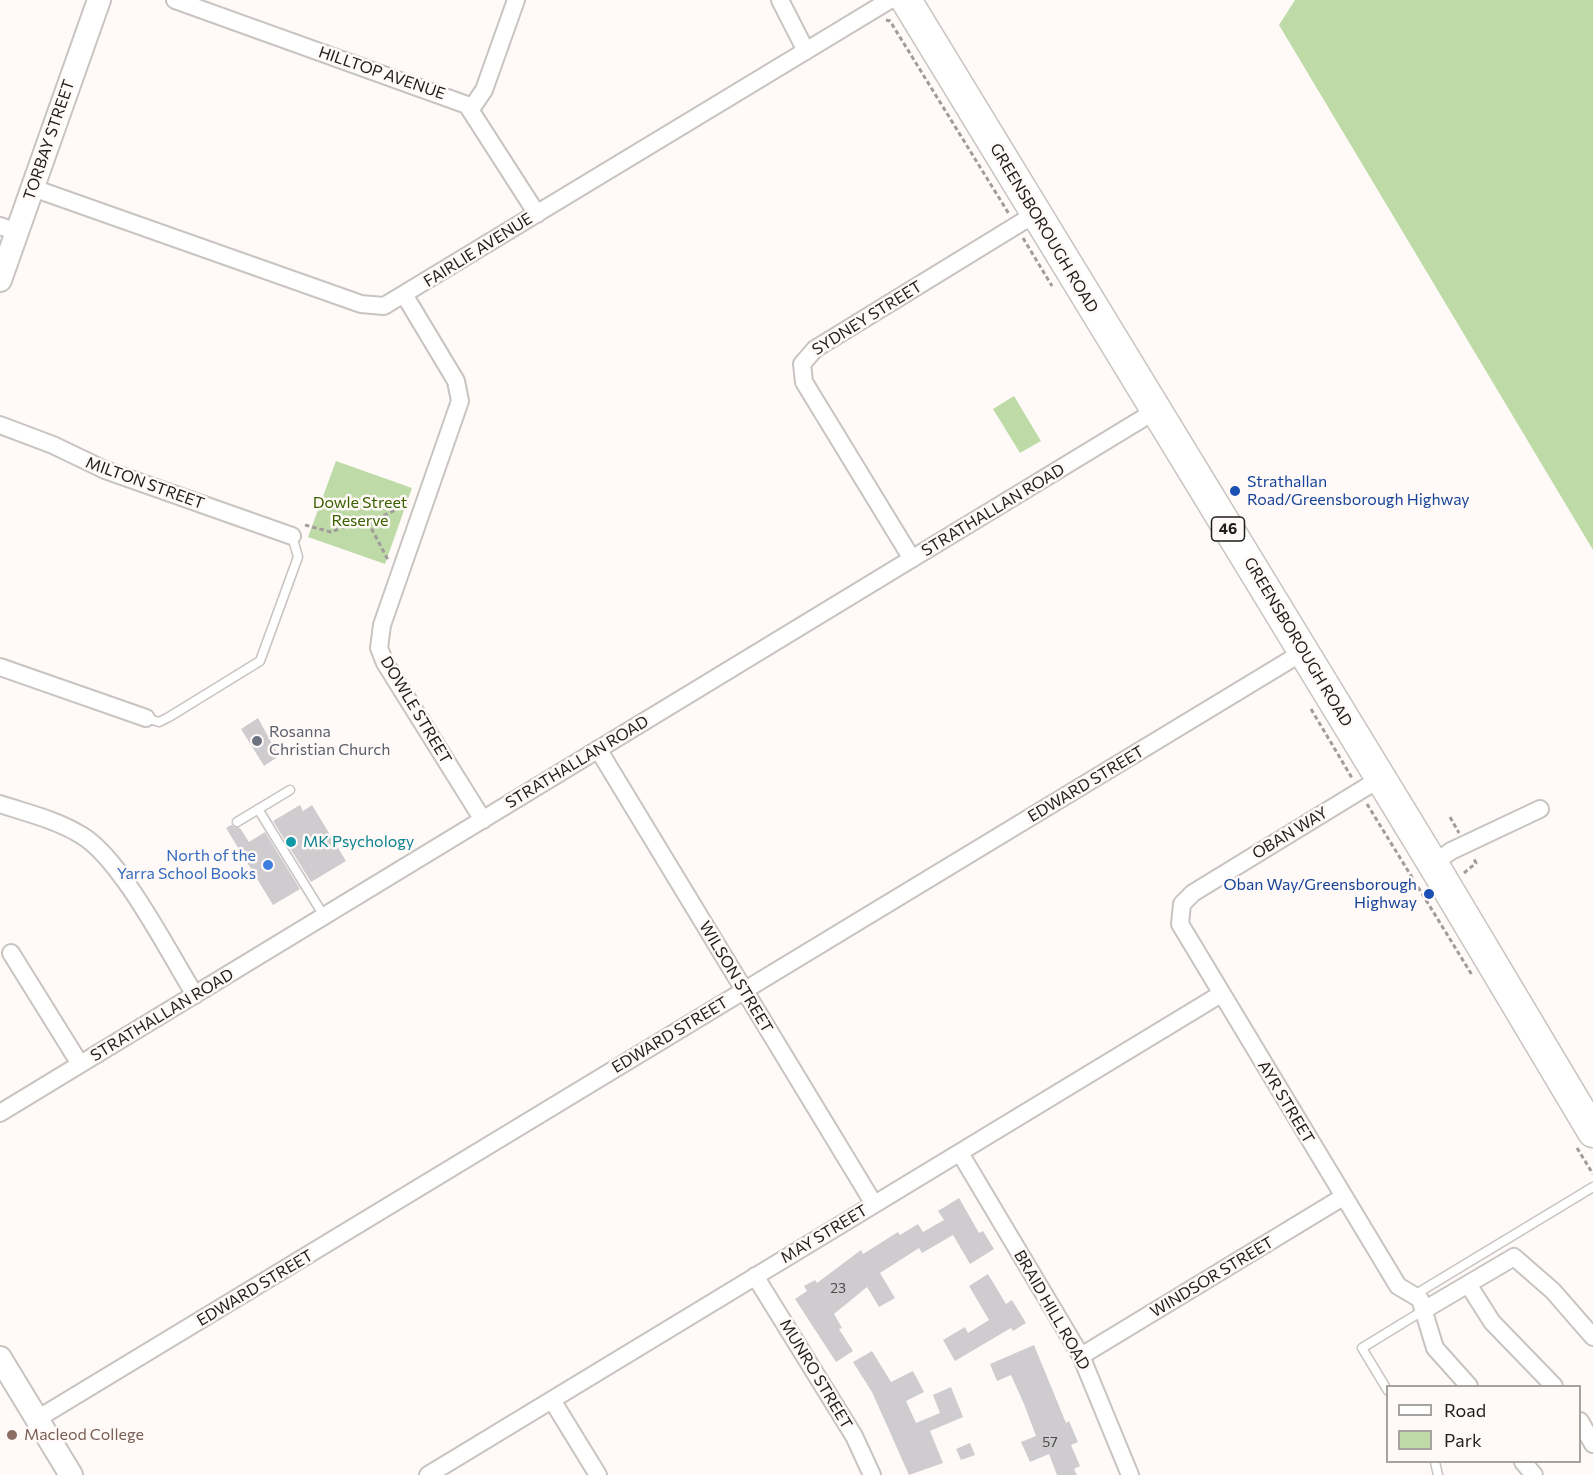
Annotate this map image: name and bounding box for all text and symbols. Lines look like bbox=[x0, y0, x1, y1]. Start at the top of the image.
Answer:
street label: HILLTOP AVENUE bbox=[316, 42, 448, 104]
street label: TORBAY STREET bbox=[19, 77, 79, 203]
street label: GREENSBOROUGH ROAD bbox=[986, 140, 1102, 316]
street label: FAIRLIE AVENUE bbox=[420, 209, 536, 291]
street label: SYDNEY STREET bbox=[809, 277, 925, 359]
street label: MILTON STREET bbox=[83, 453, 207, 513]
street label: STRATHALLAN ROAD bbox=[918, 460, 1068, 560]
place label: Strathallan Road/Greensborough Highway bbox=[1247, 472, 1470, 510]
marker: Strathallan Road/Greensborough Highway bbox=[1228, 484, 1242, 498]
park label: Dowle Street Reserve bbox=[313, 493, 407, 531]
road number: 46 bbox=[1212, 517, 1244, 541]
street label: GREENSBOROUGH ROAD bbox=[1240, 554, 1356, 730]
street label: DOWLE STREET bbox=[376, 653, 456, 767]
street label: STRATHALLAN ROAD bbox=[502, 712, 652, 812]
place label: Rosanna Christian Church bbox=[269, 722, 390, 760]
marker: Rosanna Christian Church bbox=[250, 734, 264, 748]
street label: EDWARD STREET bbox=[1024, 742, 1148, 826]
street label: OBAN WAY bbox=[1249, 803, 1331, 863]
place label: MK Psychology bbox=[303, 832, 414, 852]
marker: MK Psychology bbox=[284, 835, 298, 849]
place label: North of the Yarra School Books bbox=[117, 846, 256, 884]
marker: North of the Yarra School Books bbox=[261, 858, 275, 872]
place label: Oban Way/Greensborough Highway bbox=[1223, 875, 1417, 913]
marker: Oban Way/Greensborough Highway bbox=[1422, 887, 1436, 901]
street label: WILSON STREET bbox=[695, 918, 777, 1036]
street label: STRATHALLAN ROAD bbox=[87, 965, 237, 1065]
street label: EDWARD STREET bbox=[608, 993, 732, 1077]
street label: AYR STREET bbox=[1254, 1057, 1318, 1147]
street label: MAY STREET bbox=[777, 1201, 871, 1267]
street label: WINDSOR STREET bbox=[1147, 1233, 1277, 1321]
street label: EDWARD STREET bbox=[193, 1246, 317, 1330]
street label: BRAID HILL ROAD bbox=[1010, 1247, 1094, 1373]
house number: 23 bbox=[830, 1280, 846, 1296]
street label: MUNRO STREET bbox=[776, 1316, 856, 1432]
legend bbox=[1386, 1385, 1581, 1463]
text: Road bbox=[1444, 1399, 1486, 1421]
place label: Macleod College bbox=[24, 1425, 144, 1445]
marker: Macleod College bbox=[5, 1428, 19, 1442]
text: Park bbox=[1444, 1429, 1482, 1451]
house number: 57 bbox=[1042, 1434, 1058, 1450]

